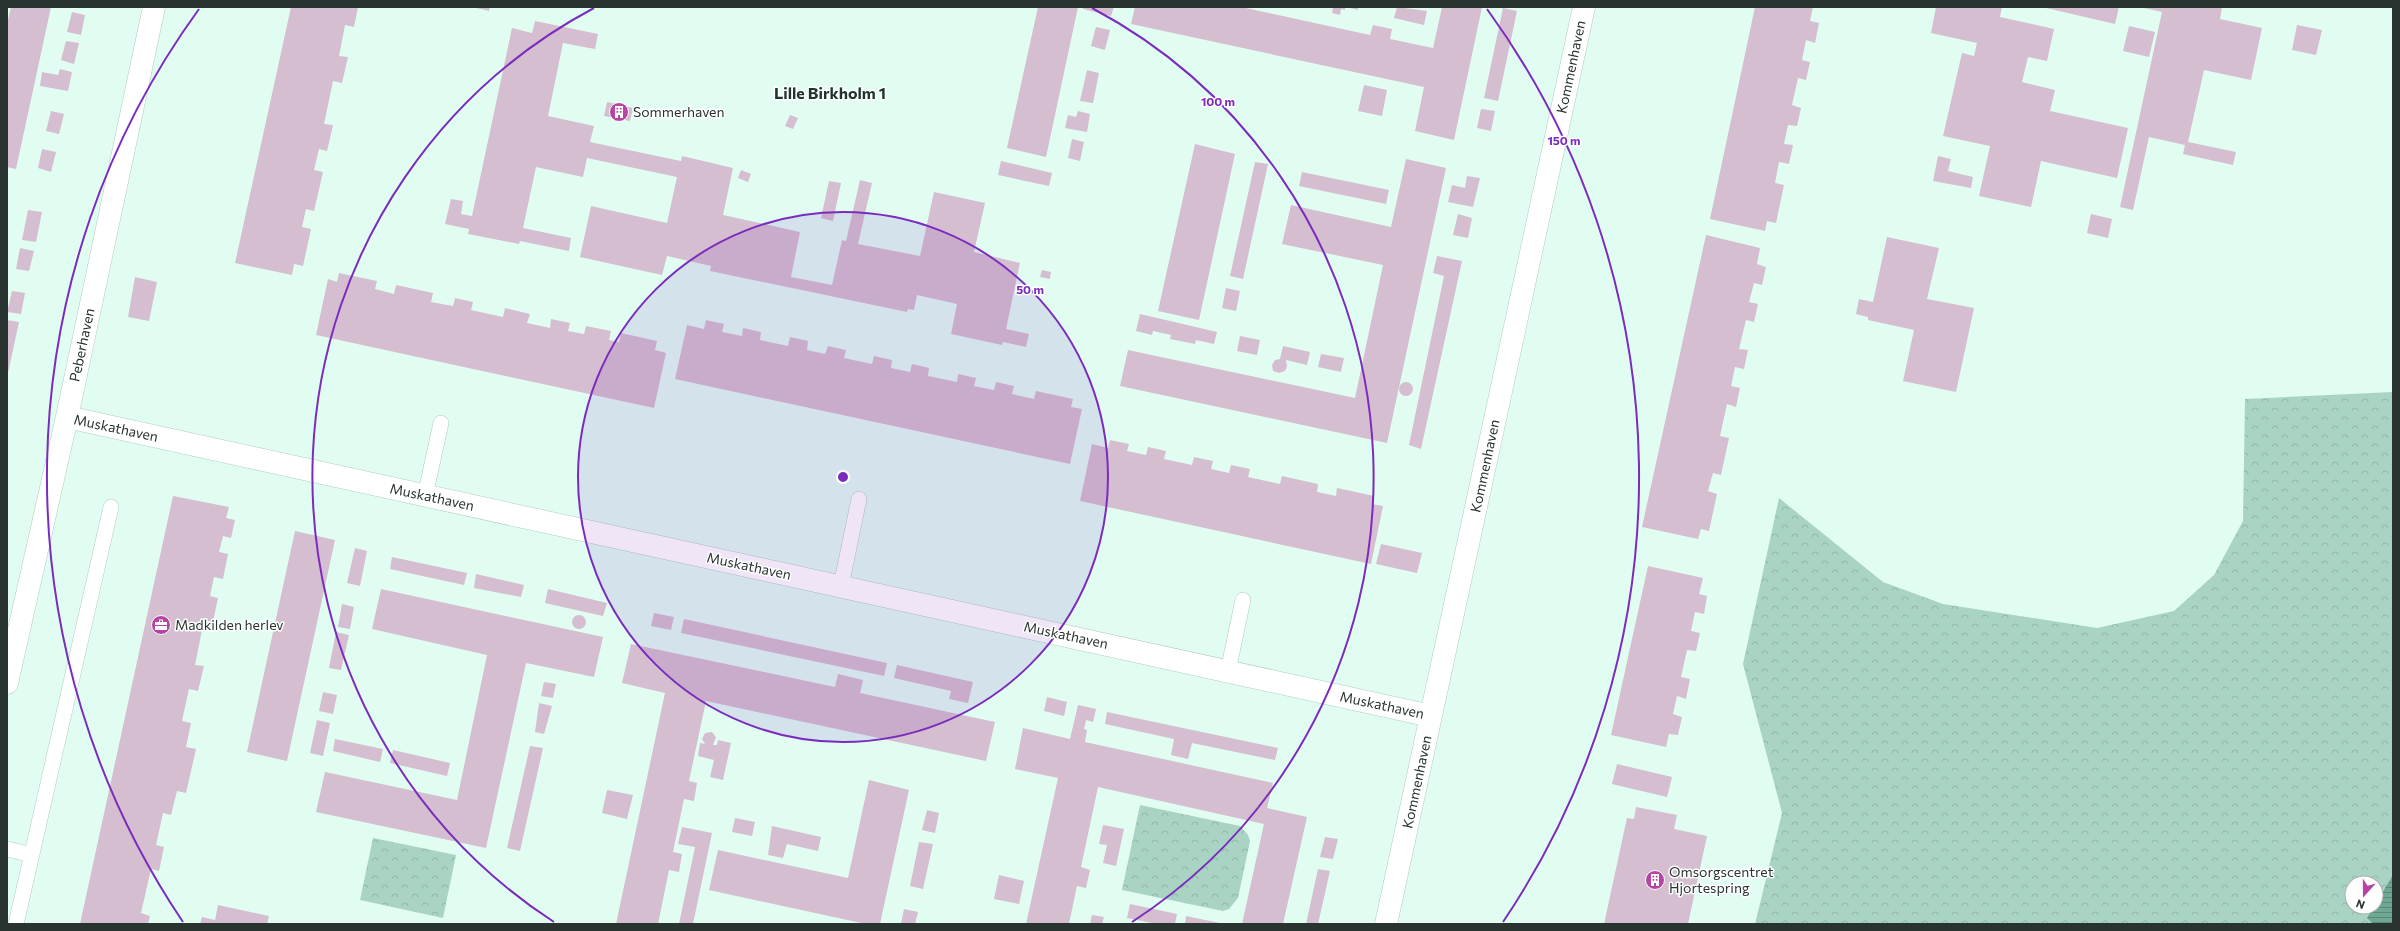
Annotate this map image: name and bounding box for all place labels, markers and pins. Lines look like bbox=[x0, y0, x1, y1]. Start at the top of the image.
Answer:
building icon: Sommerhaven bbox=[608, 101, 630, 123]
place label: Sommerhaven bbox=[633, 103, 725, 120]
centre of rings bbox=[836, 470, 850, 484]
office icon: Madkilden herlev bbox=[150, 614, 172, 636]
place label: Madkilden herlev bbox=[175, 616, 284, 633]
place label: Omsorgscentret Hjortespring bbox=[1669, 863, 1774, 896]
building icon: Omsorgscentret Hjortespring bbox=[1644, 869, 1666, 891]

